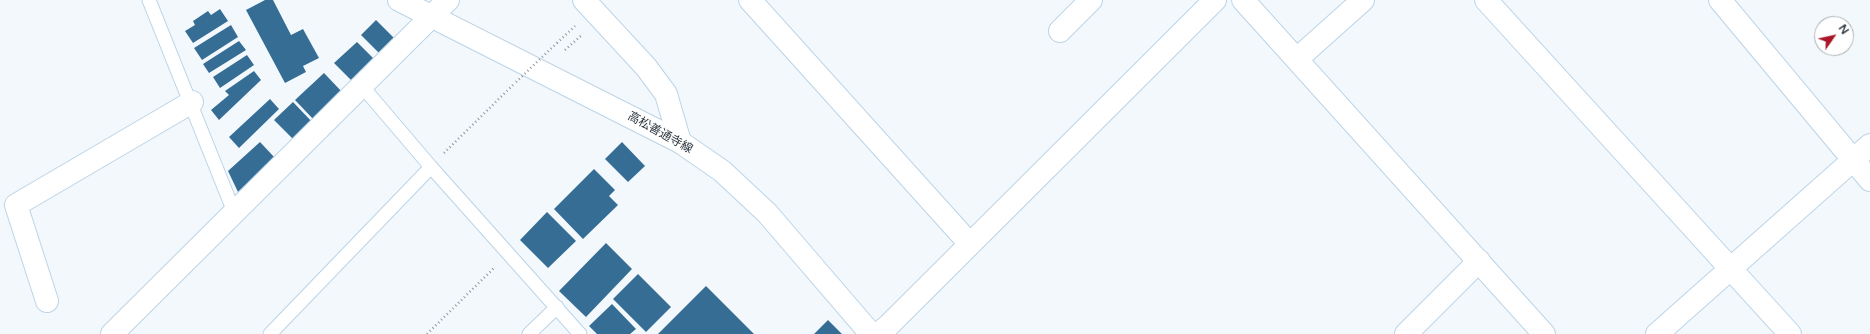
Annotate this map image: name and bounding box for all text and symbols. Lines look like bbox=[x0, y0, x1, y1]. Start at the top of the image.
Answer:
north arrow bbox=[1814, 16, 1854, 56]
text: N bbox=[1836, 22, 1851, 37]
street label: 高松善通寺線 bbox=[625, 109, 695, 157]

